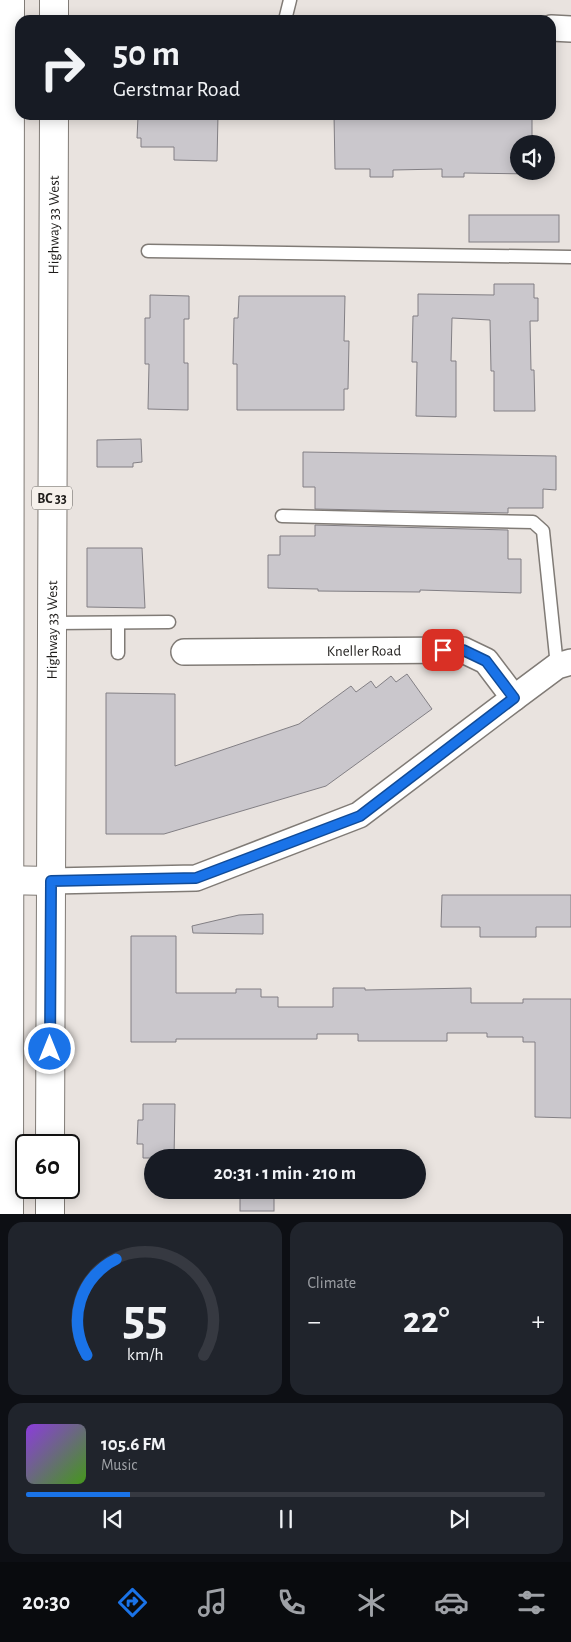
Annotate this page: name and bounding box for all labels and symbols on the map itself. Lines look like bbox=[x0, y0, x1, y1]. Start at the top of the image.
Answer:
street label: Highway 33 West bbox=[46, 175, 62, 275]
road number: BC 33 bbox=[32, 486, 72, 509]
street label: Highway 33 West bbox=[45, 580, 60, 680]
pin bbox=[422, 629, 464, 671]
street label: Kneller Road bbox=[327, 643, 401, 659]
position arrow bbox=[23, 1022, 75, 1074]
speed limit sign: 60 bbox=[15, 1134, 80, 1199]

